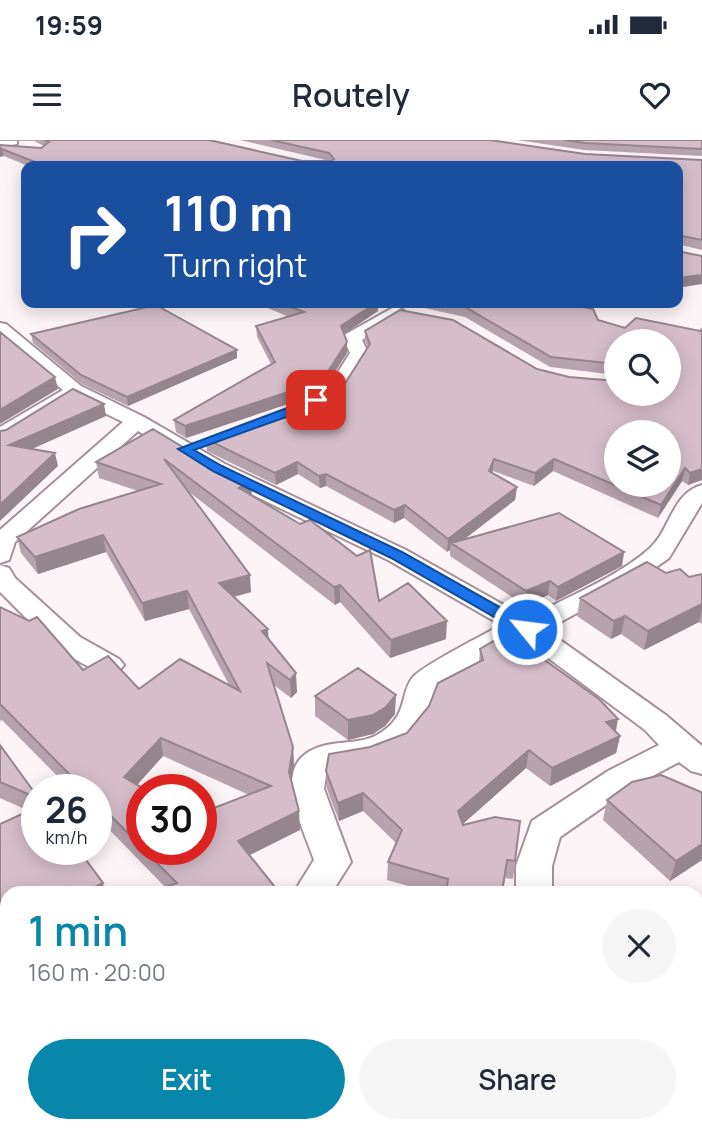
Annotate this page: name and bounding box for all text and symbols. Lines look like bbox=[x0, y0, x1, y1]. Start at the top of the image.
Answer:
text: 19:59 bbox=[35, 7, 103, 43]
text: Routely bbox=[292, 73, 410, 117]
icon: menu bbox=[28, 76, 66, 114]
icon: heart bbox=[636, 76, 674, 114]
text: 110 m bbox=[164, 179, 293, 246]
icon: right bbox=[49, 189, 140, 280]
text: Turn right bbox=[164, 243, 307, 287]
map controls bbox=[604, 329, 681, 497]
button: search bbox=[604, 329, 681, 406]
pin bbox=[286, 370, 346, 430]
icon: arrive bbox=[297, 381, 335, 419]
button: layers bbox=[604, 420, 681, 497]
position arrow bbox=[490, 592, 564, 666]
speed limit sign: 30 bbox=[126, 774, 217, 865]
text: 26 bbox=[45, 786, 88, 834]
text: km/h bbox=[46, 825, 87, 849]
text: 1 min bbox=[28, 901, 128, 959]
button: close bbox=[602, 909, 676, 983]
text: 160 m · 20:00 bbox=[28, 956, 166, 988]
button: Exit bbox=[28, 1039, 345, 1119]
button: Share bbox=[359, 1039, 676, 1119]

